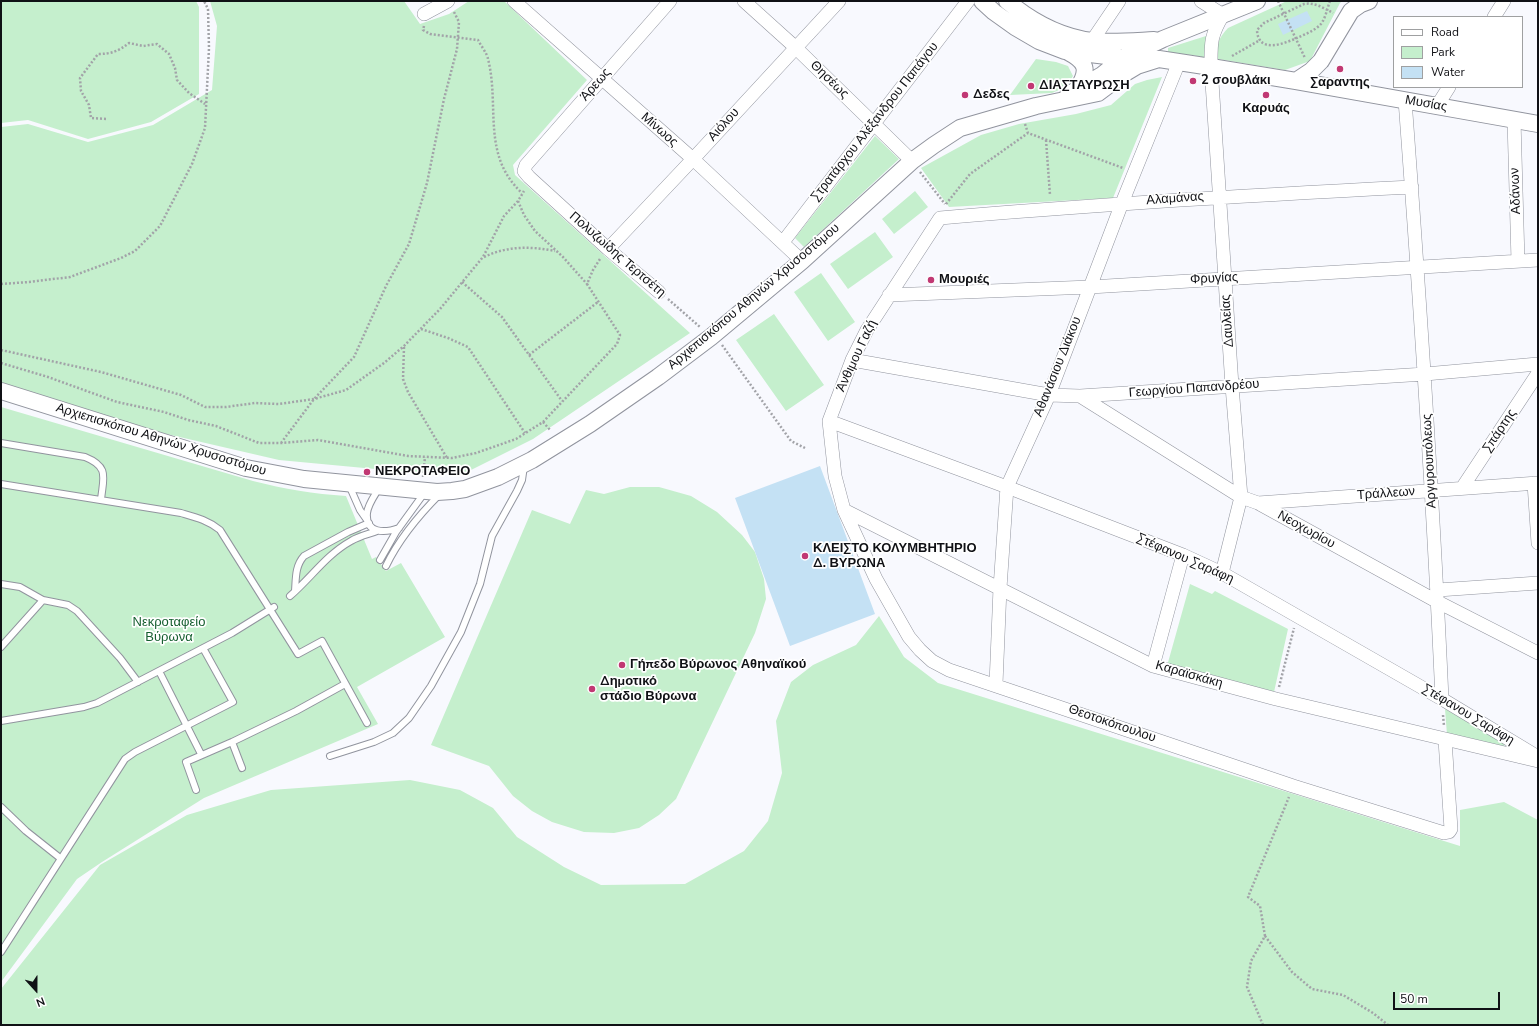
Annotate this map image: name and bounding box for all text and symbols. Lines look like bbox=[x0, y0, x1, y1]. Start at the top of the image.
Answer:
legend bbox=[1393, 16, 1523, 88]
text: Road bbox=[1431, 24, 1459, 40]
street label: Στρατάρχου Αλέξανδρου Παπάγου bbox=[808, 39, 942, 205]
text: Park bbox=[1431, 44, 1455, 60]
street label: Θησέως bbox=[806, 58, 852, 102]
marker: Σαραντης bbox=[1335, 64, 1345, 74]
text: Water bbox=[1431, 64, 1465, 80]
street label: Άρεως bbox=[578, 65, 614, 105]
place label: 2 σουβλάκι bbox=[1201, 73, 1271, 89]
place label: Σαραντης bbox=[1310, 75, 1370, 91]
marker: 2 σουβλάκι bbox=[1188, 76, 1198, 86]
place label: ΔΙΑΣΤΑΥΡΩΣΗ bbox=[1039, 78, 1130, 94]
marker: ΔΙΑΣΤΑΥΡΩΣΗ bbox=[1026, 81, 1036, 91]
place label: Δεδες bbox=[973, 87, 1010, 103]
marker: Δεδες bbox=[960, 90, 970, 100]
marker: Καρυάς bbox=[1261, 90, 1271, 100]
street label: Μυσίας bbox=[1404, 93, 1448, 115]
place label: Καρυάς bbox=[1242, 101, 1290, 117]
street label: Αιόλου bbox=[705, 105, 743, 145]
street label: Μίνωος bbox=[637, 110, 681, 150]
street label: Αδάνων bbox=[1507, 167, 1525, 215]
street label: Αλαμάνας bbox=[1146, 189, 1204, 209]
street label: Πολυζωίδης Τερτσέτη bbox=[566, 209, 668, 301]
street label: Αρχιεπισκόπου Αθηνών Χρυσοστόμου bbox=[665, 221, 843, 373]
street label: Φρυγίας bbox=[1190, 270, 1238, 288]
place label: Μουριές bbox=[939, 272, 990, 288]
marker: Μουριές bbox=[926, 275, 936, 285]
street label: Δαυλείας bbox=[1218, 294, 1238, 348]
street label: Αθανάσιου Διάκου bbox=[1031, 315, 1085, 419]
street label: Άνθιμου Γαζή bbox=[834, 318, 880, 394]
street label: Γεωργίου Παπανδρέου bbox=[1128, 377, 1260, 401]
street label: Αρχιεπισκόπου Αθηνών Χρυσοστόμου bbox=[54, 401, 268, 479]
street label: Σπάρτης bbox=[1480, 406, 1520, 456]
street label: Αργυρουπόλεως bbox=[1420, 413, 1440, 509]
place label: ΝΕΚΡΟΤΑΦΕΙΟ bbox=[375, 464, 470, 480]
marker: ΝΕΚΡΟΤΑΦΕΙΟ bbox=[362, 467, 372, 477]
street label: Τράλλεων bbox=[1356, 484, 1416, 504]
street label: Νεοχωρίου bbox=[1275, 508, 1337, 552]
street label: Στέφανου Σαράφη bbox=[1134, 531, 1236, 587]
place label: ΚΛΕΙΣΤΟ ΚΟΛΥΜΒΗΤΗΡΙΟ Δ. ΒΥΡΩΝΑ bbox=[813, 541, 977, 572]
marker: ΚΛΕΙΣΤΟ ΚΟΛΥΜΒΗΤΗΡΙΟ Δ. ΒΥΡΩΝΑ bbox=[800, 551, 810, 561]
park label: Νεκροταφείο Βύρωνα bbox=[133, 615, 205, 646]
place label: Γήπεδο Βύρωνος Αθηναϊκού bbox=[630, 657, 806, 673]
street label: Καραϊσκάκη bbox=[1153, 658, 1225, 692]
marker: Γήπεδο Βύρωνος Αθηναϊκού bbox=[617, 660, 627, 670]
place label: Δημοτικό στάδιο Βύρωνα bbox=[600, 674, 696, 705]
street label: Στέφανου Σαράφη bbox=[1419, 681, 1517, 749]
marker: Δημοτικό στάδιο Βύρωνα bbox=[587, 684, 597, 694]
street label: Θεοτοκόπουλου bbox=[1066, 702, 1158, 746]
north arrow bbox=[16, 970, 56, 1010]
scale bar bbox=[1395, 984, 1502, 1010]
text: 50 m bbox=[1400, 991, 1428, 1007]
text: N bbox=[34, 993, 47, 1010]

